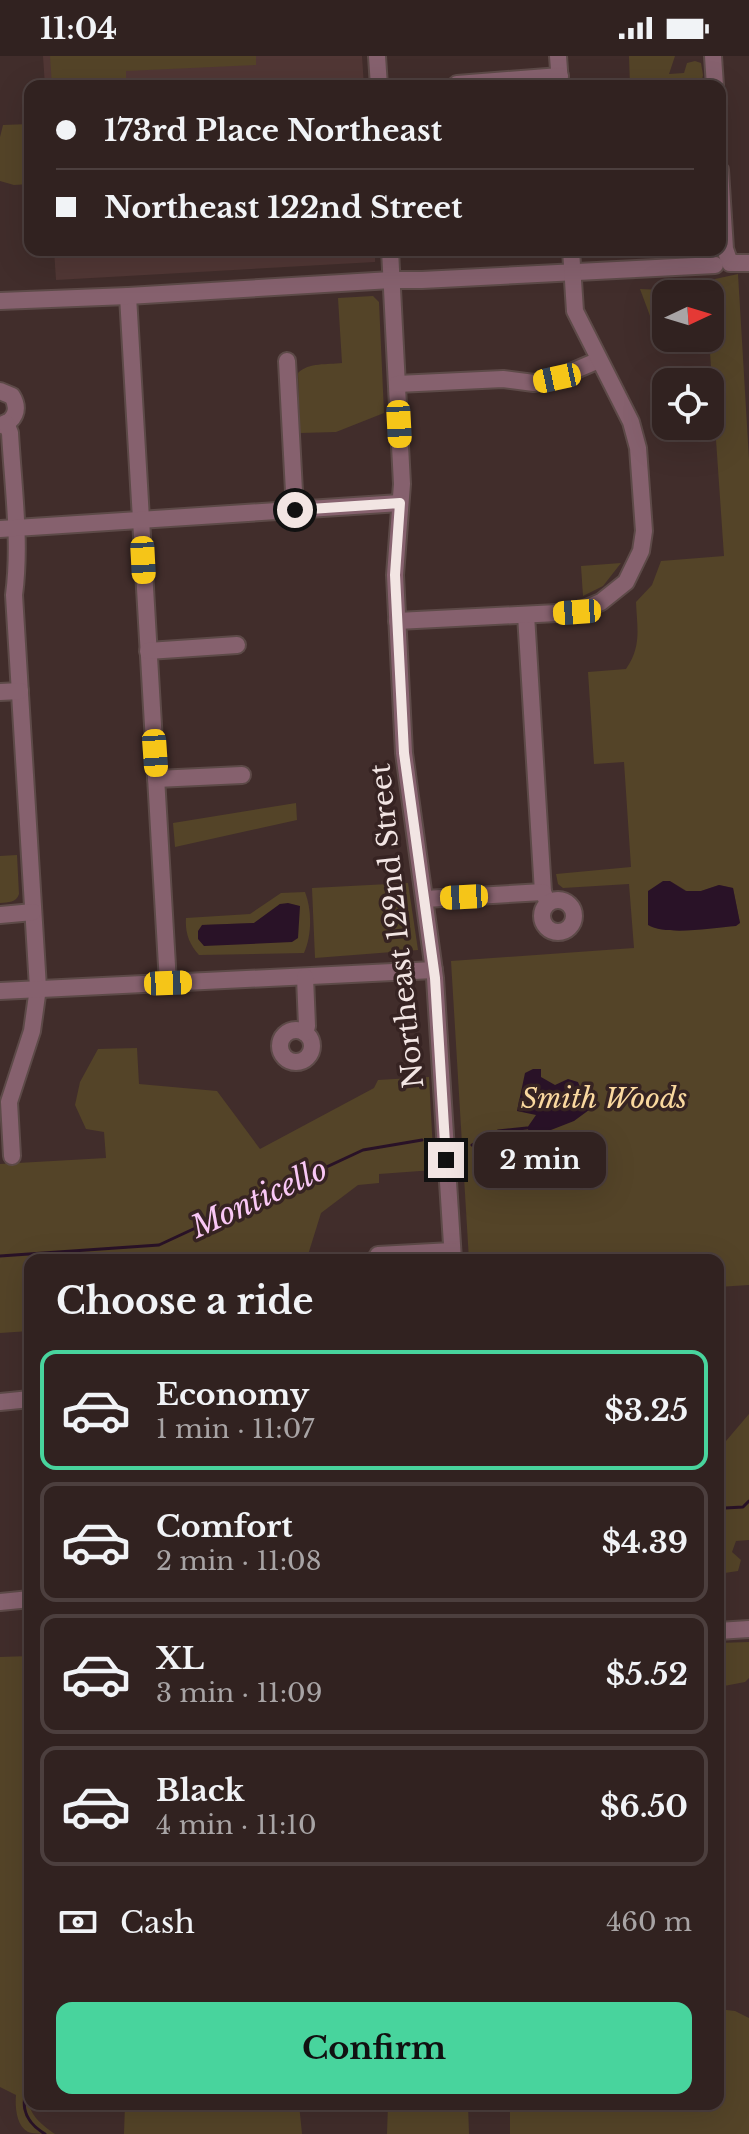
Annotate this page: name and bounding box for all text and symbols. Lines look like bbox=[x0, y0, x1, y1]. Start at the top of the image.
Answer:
text: 11:04 bbox=[40, 10, 117, 47]
text: 173rd Place Northeast bbox=[104, 112, 442, 149]
text: Northeast 122nd Street bbox=[104, 189, 462, 226]
north arrow bbox=[652, 280, 724, 352]
map controls bbox=[652, 280, 724, 440]
car bbox=[531, 361, 583, 395]
button: locate bbox=[652, 368, 724, 440]
car bbox=[386, 399, 412, 449]
route start bbox=[277, 492, 313, 528]
car bbox=[130, 535, 156, 585]
car bbox=[552, 598, 602, 626]
car bbox=[141, 728, 169, 778]
street label: Northeast 122nd Street bbox=[363, 762, 431, 1090]
car bbox=[439, 884, 489, 910]
car bbox=[144, 970, 192, 996]
park label: Smith Woods bbox=[521, 1081, 687, 1116]
callout: 2 min bbox=[474, 1132, 606, 1188]
route end bbox=[428, 1142, 464, 1178]
text: 2 min bbox=[500, 1144, 580, 1176]
water label: Monticello bbox=[184, 1150, 333, 1246]
text: Choose a ride bbox=[56, 1279, 313, 1324]
icon: car bbox=[60, 1374, 132, 1446]
text: Economy bbox=[156, 1376, 309, 1413]
text: $3.25 bbox=[604, 1392, 688, 1429]
text: 1 min · 11:07 bbox=[156, 1413, 314, 1445]
icon: car bbox=[60, 1506, 132, 1578]
text: Comfort bbox=[156, 1508, 293, 1545]
text: $4.39 bbox=[602, 1524, 688, 1561]
text: 2 min · 11:08 bbox=[156, 1545, 321, 1577]
icon: car bbox=[60, 1638, 132, 1710]
text: XL bbox=[156, 1640, 204, 1677]
text: $5.52 bbox=[606, 1656, 688, 1693]
text: 3 min · 11:09 bbox=[156, 1677, 322, 1709]
icon: car bbox=[60, 1770, 132, 1842]
text: Black bbox=[156, 1772, 244, 1809]
text: $6.50 bbox=[600, 1788, 688, 1825]
text: 4 min · 11:10 bbox=[156, 1809, 316, 1841]
icon: cash bbox=[56, 1900, 100, 1944]
text: Cash bbox=[120, 1904, 195, 1941]
text: 460 m bbox=[606, 1906, 692, 1938]
button: Confirm bbox=[56, 2002, 692, 2094]

